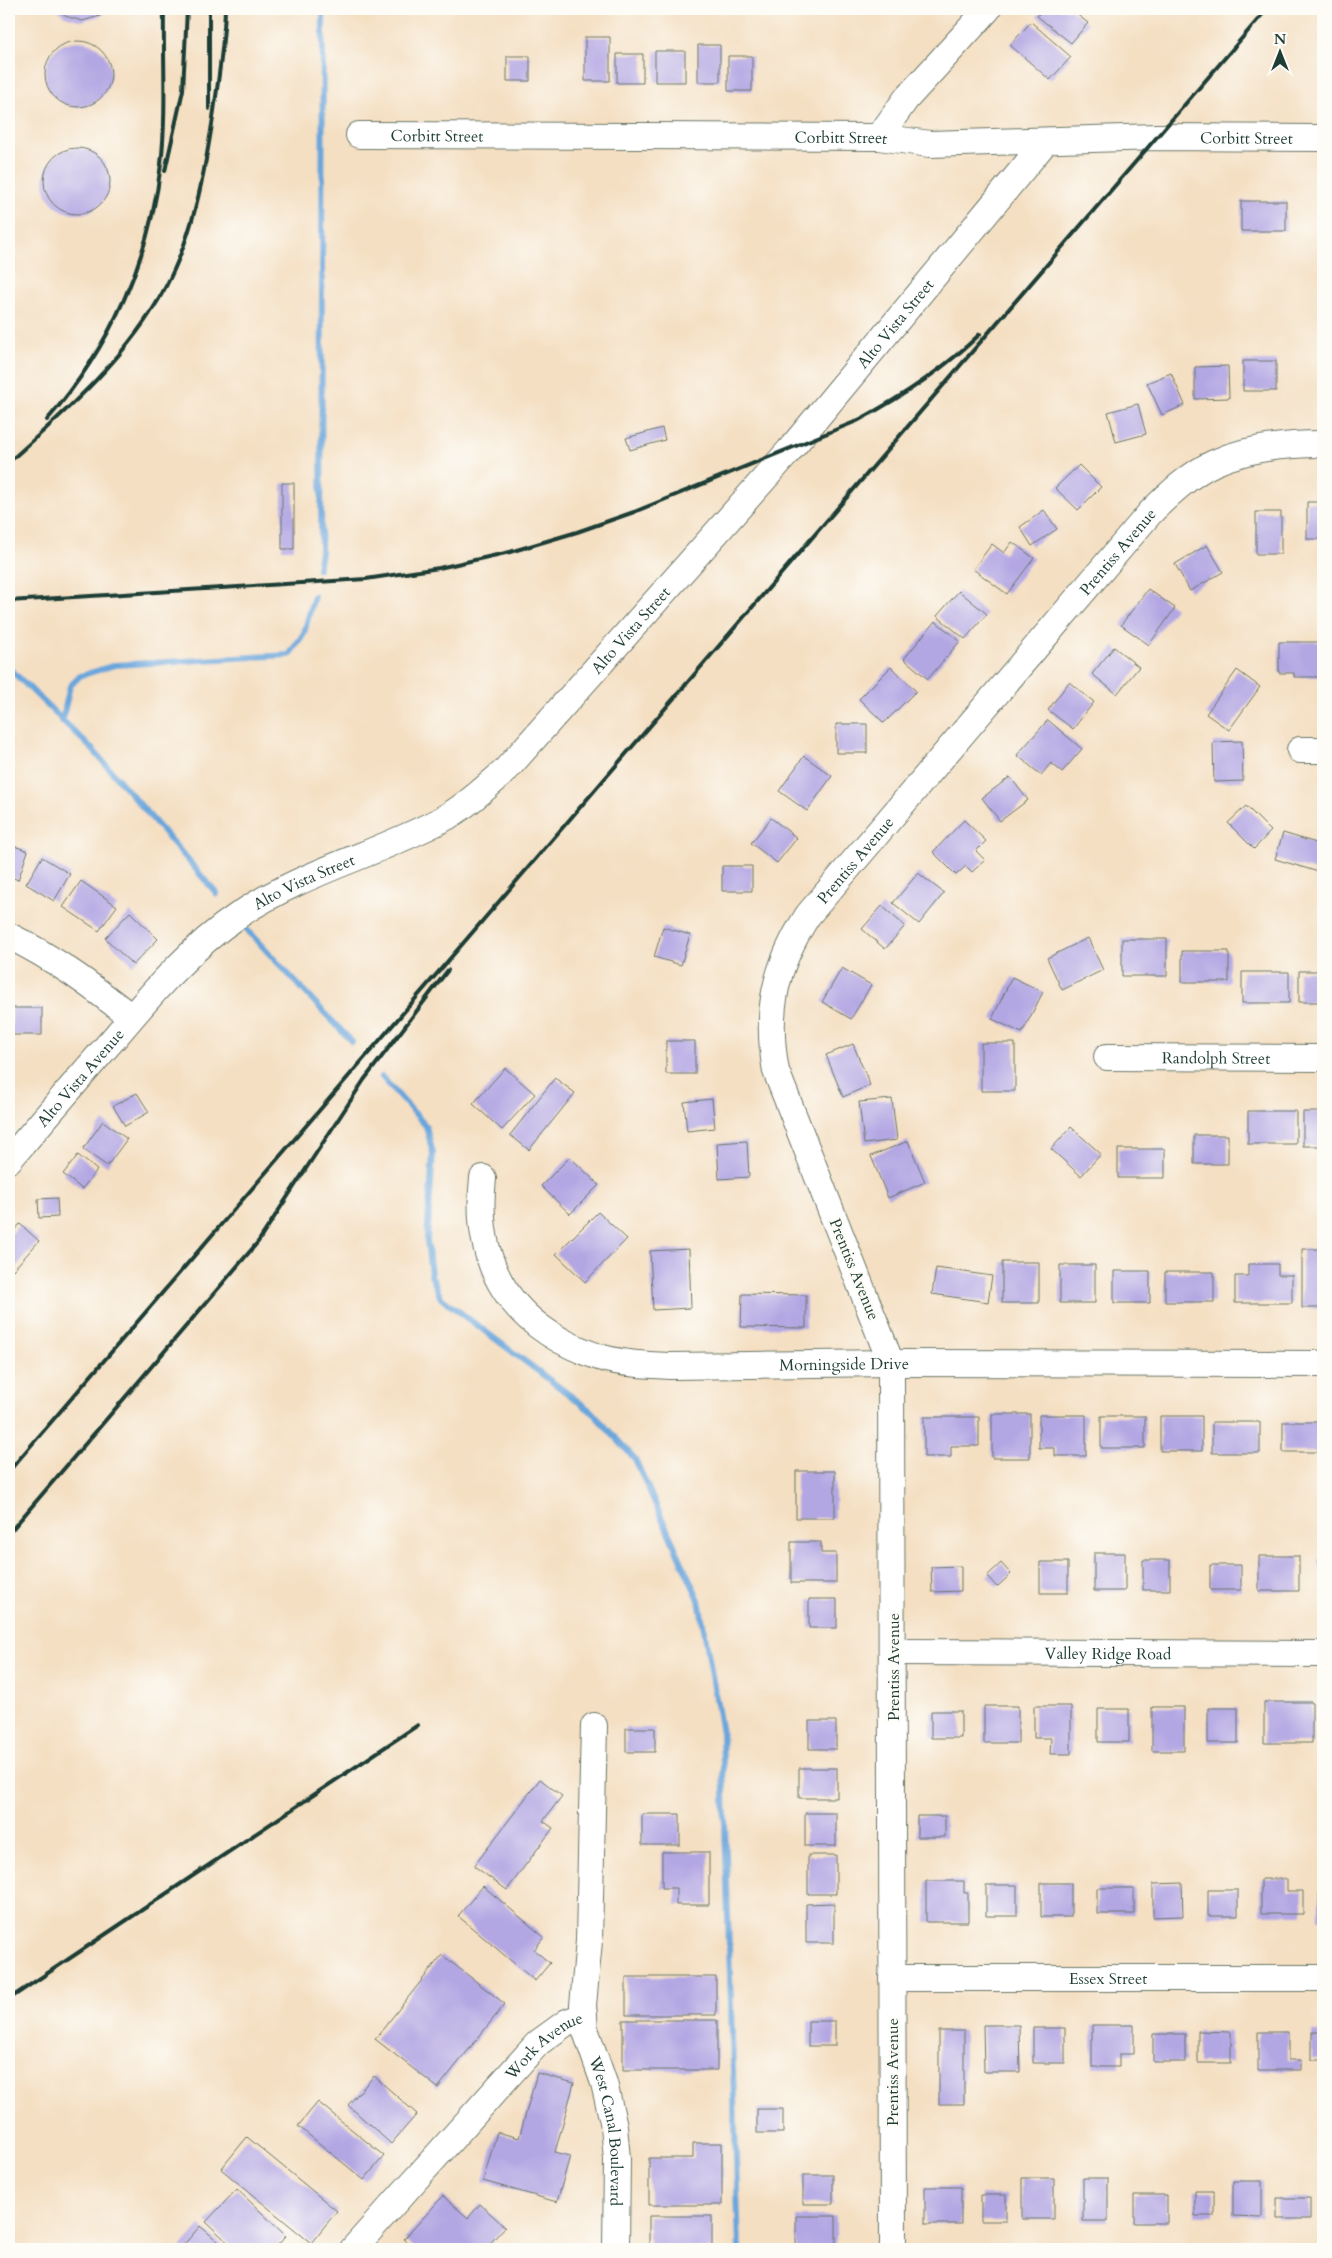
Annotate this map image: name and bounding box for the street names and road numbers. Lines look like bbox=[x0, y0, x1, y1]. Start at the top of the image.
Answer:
street label: Corbitt Street bbox=[391, 125, 483, 147]
street label: Corbitt Street bbox=[795, 127, 889, 150]
street label: Corbitt Street bbox=[1200, 127, 1293, 150]
street label: Alto Vista Street bbox=[852, 275, 939, 373]
street label: Prentiss Avenue bbox=[1075, 503, 1161, 600]
street label: Alto Vista Street bbox=[586, 582, 676, 679]
street label: Prentiss Avenue bbox=[812, 812, 899, 909]
street label: Alto Vista Street bbox=[249, 849, 358, 915]
street label: Alto Vista Avenue bbox=[32, 1024, 129, 1132]
street label: Randolph Street bbox=[1162, 1047, 1270, 1070]
street label: Prentiss Avenue bbox=[824, 1215, 885, 1324]
street label: Morningside Drive bbox=[779, 1353, 909, 1377]
street label: Prentiss Avenue bbox=[883, 1613, 905, 1721]
street label: Valley Ridge Road bbox=[1045, 1643, 1172, 1665]
street label: Essex Street bbox=[1069, 1968, 1147, 1990]
street label: Work Avenue bbox=[500, 2007, 586, 2085]
street label: Prentiss Avenue bbox=[882, 2018, 904, 2126]
street label: West Canal Boulevard bbox=[583, 2053, 627, 2207]

